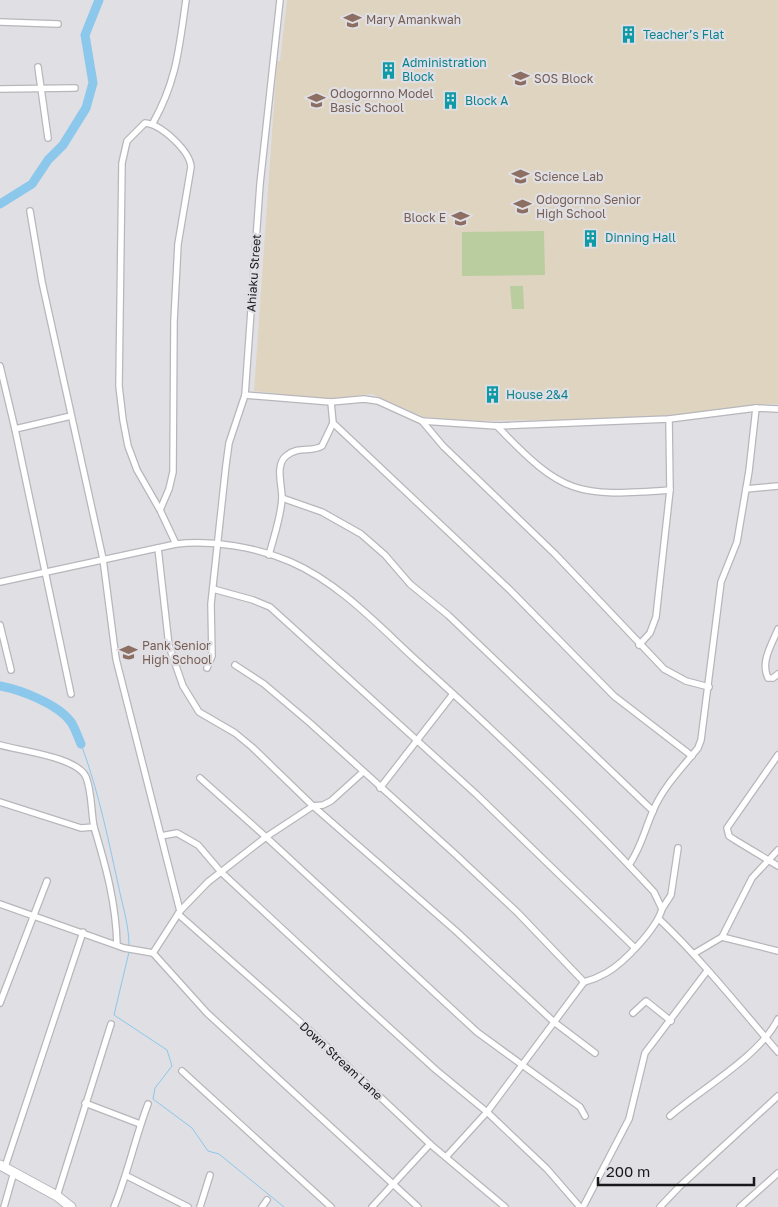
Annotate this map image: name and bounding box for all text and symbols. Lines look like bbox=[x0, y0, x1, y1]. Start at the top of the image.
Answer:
school or university icon: Mary Amankwah bbox=[342, 10, 362, 30]
place label: Mary Amankwah bbox=[366, 12, 461, 27]
building icon: Teacher’s Flat bbox=[619, 25, 639, 45]
place label: Teacher’s Flat bbox=[643, 27, 725, 42]
place label: Administration Block bbox=[402, 55, 487, 84]
building icon: Administration Block bbox=[378, 60, 398, 80]
school or university icon: SOS Block bbox=[510, 69, 530, 89]
place label: SOS Block bbox=[534, 71, 594, 86]
place label: Odogornno Model Basic School bbox=[330, 86, 434, 115]
school or university icon: Odogornno Model Basic School bbox=[306, 91, 326, 111]
building icon: Block A bbox=[441, 91, 461, 111]
place label: Block A bbox=[465, 93, 508, 108]
school or university icon: Science Lab bbox=[510, 167, 530, 187]
place label: Science Lab bbox=[534, 169, 603, 184]
place label: Odogornno Senior High School bbox=[536, 192, 641, 221]
school or university icon: Odogornno Senior High School bbox=[512, 197, 532, 217]
school or university icon: Block E bbox=[450, 208, 470, 228]
place label: Block E bbox=[403, 210, 446, 225]
building icon: Dinning Hall bbox=[581, 228, 601, 248]
place label: Dinning Hall bbox=[605, 230, 676, 245]
street label: Ahiaku Street bbox=[243, 233, 264, 312]
building icon: House 2&4 bbox=[482, 385, 502, 405]
place label: House 2&4 bbox=[506, 387, 568, 402]
place label: Pank Senior High School bbox=[142, 638, 212, 667]
school or university icon: Pank Senior High School bbox=[118, 643, 138, 663]
street label: Down Stream Lane bbox=[297, 1018, 386, 1103]
scale bar bbox=[598, 1154, 754, 1186]
text: 200 m bbox=[606, 1162, 650, 1180]

